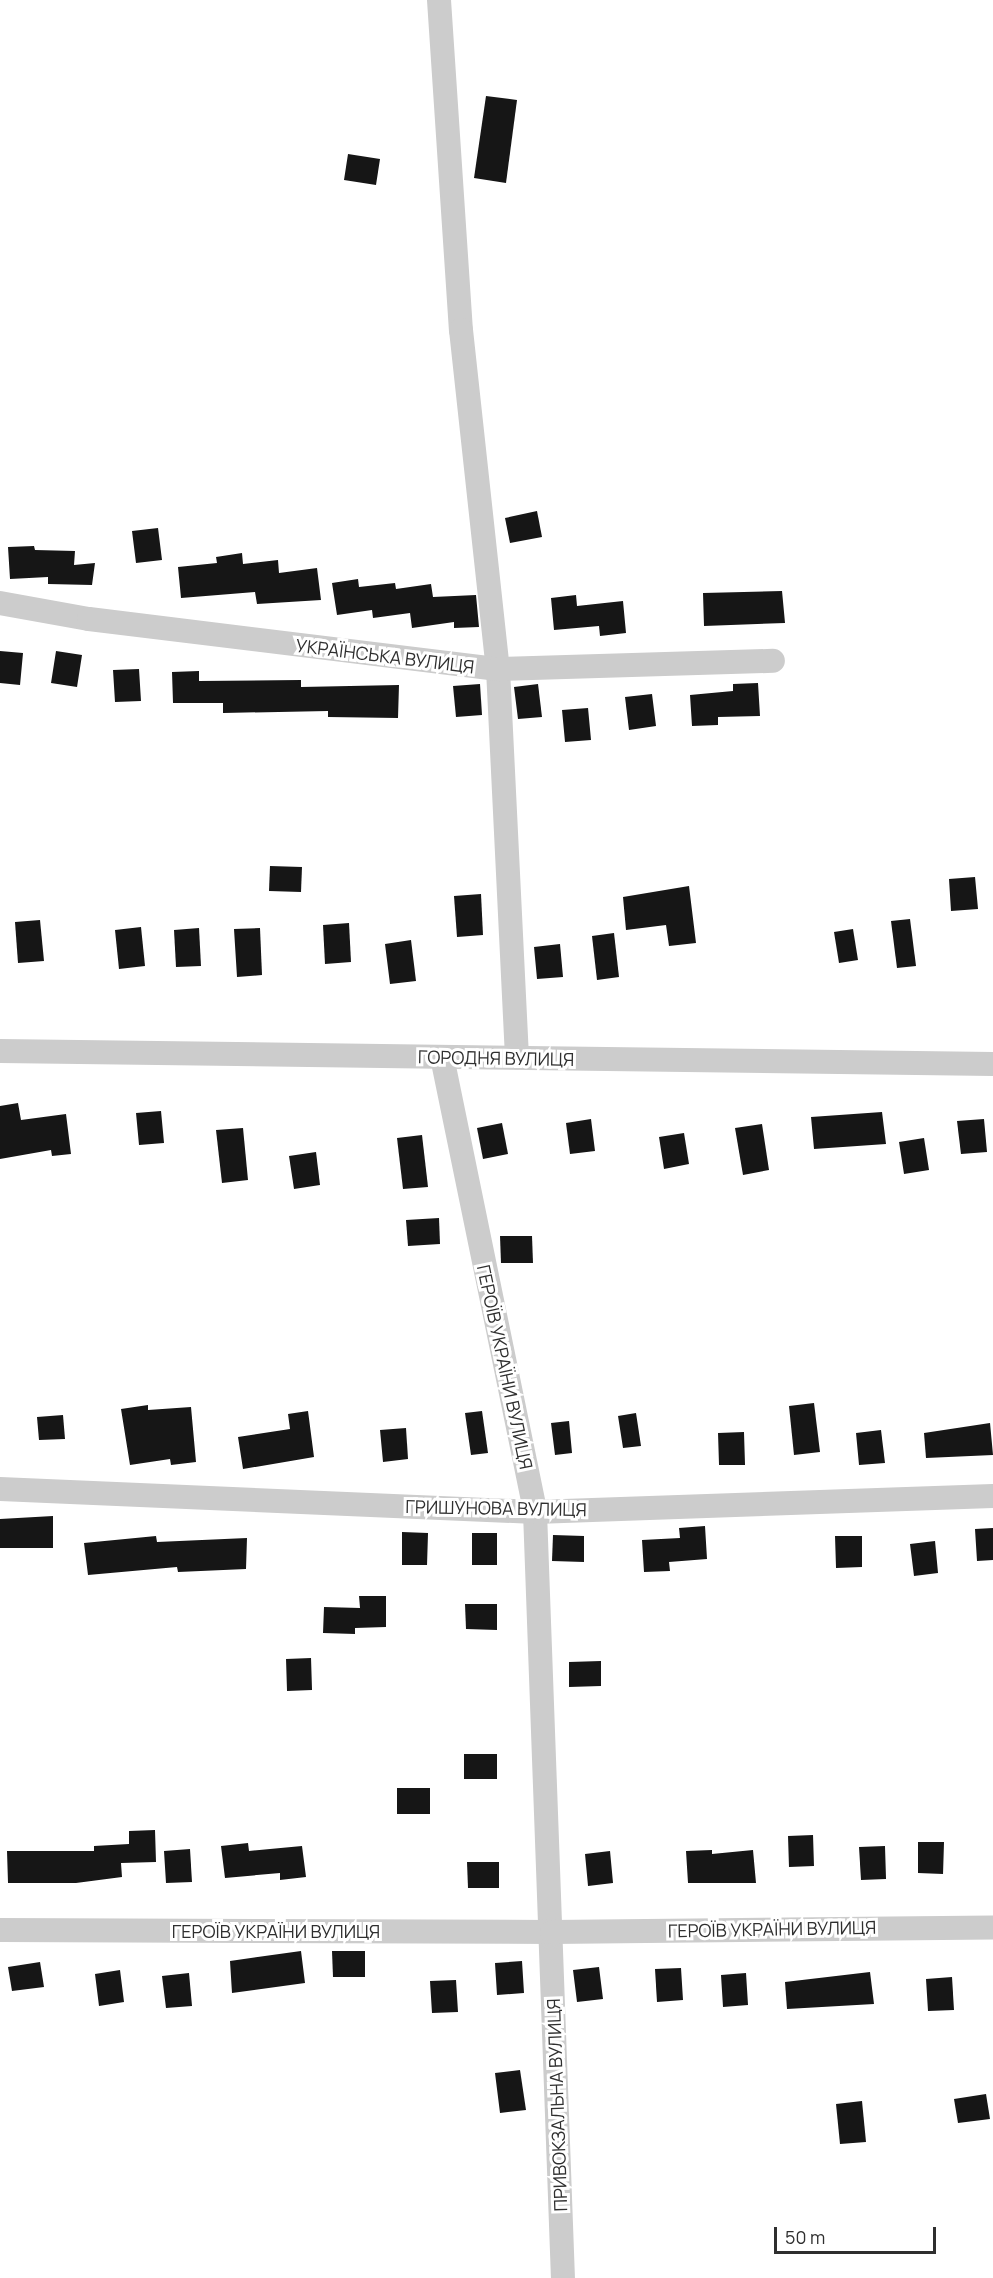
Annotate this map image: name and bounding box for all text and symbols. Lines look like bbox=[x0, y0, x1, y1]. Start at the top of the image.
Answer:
street label: УКРАЇНСЬКА ВУЛИЦЯ bbox=[295, 634, 475, 678]
street label: ГОРОДНЯ ВУЛИЦЯ bbox=[418, 1046, 574, 1070]
street label: ГЕРОЇВ УКРАЇНИ ВУЛИЦЯ bbox=[473, 1263, 537, 1471]
street label: ГРИШУНОВА ВУЛИЦЯ bbox=[405, 1496, 587, 1520]
street label: ГЕРОЇВ УКРАЇНИ ВУЛИЦЯ bbox=[668, 1916, 876, 1942]
street label: ГЕРОЇВ УКРАЇНИ ВУЛИЦЯ bbox=[172, 1920, 380, 1942]
street label: ПРИВОКЗАЛЬНА ВУЛИЦЯ bbox=[542, 1998, 572, 2212]
scale bar bbox=[777, 2215, 939, 2253]
text: 50 m bbox=[785, 2225, 825, 2249]

